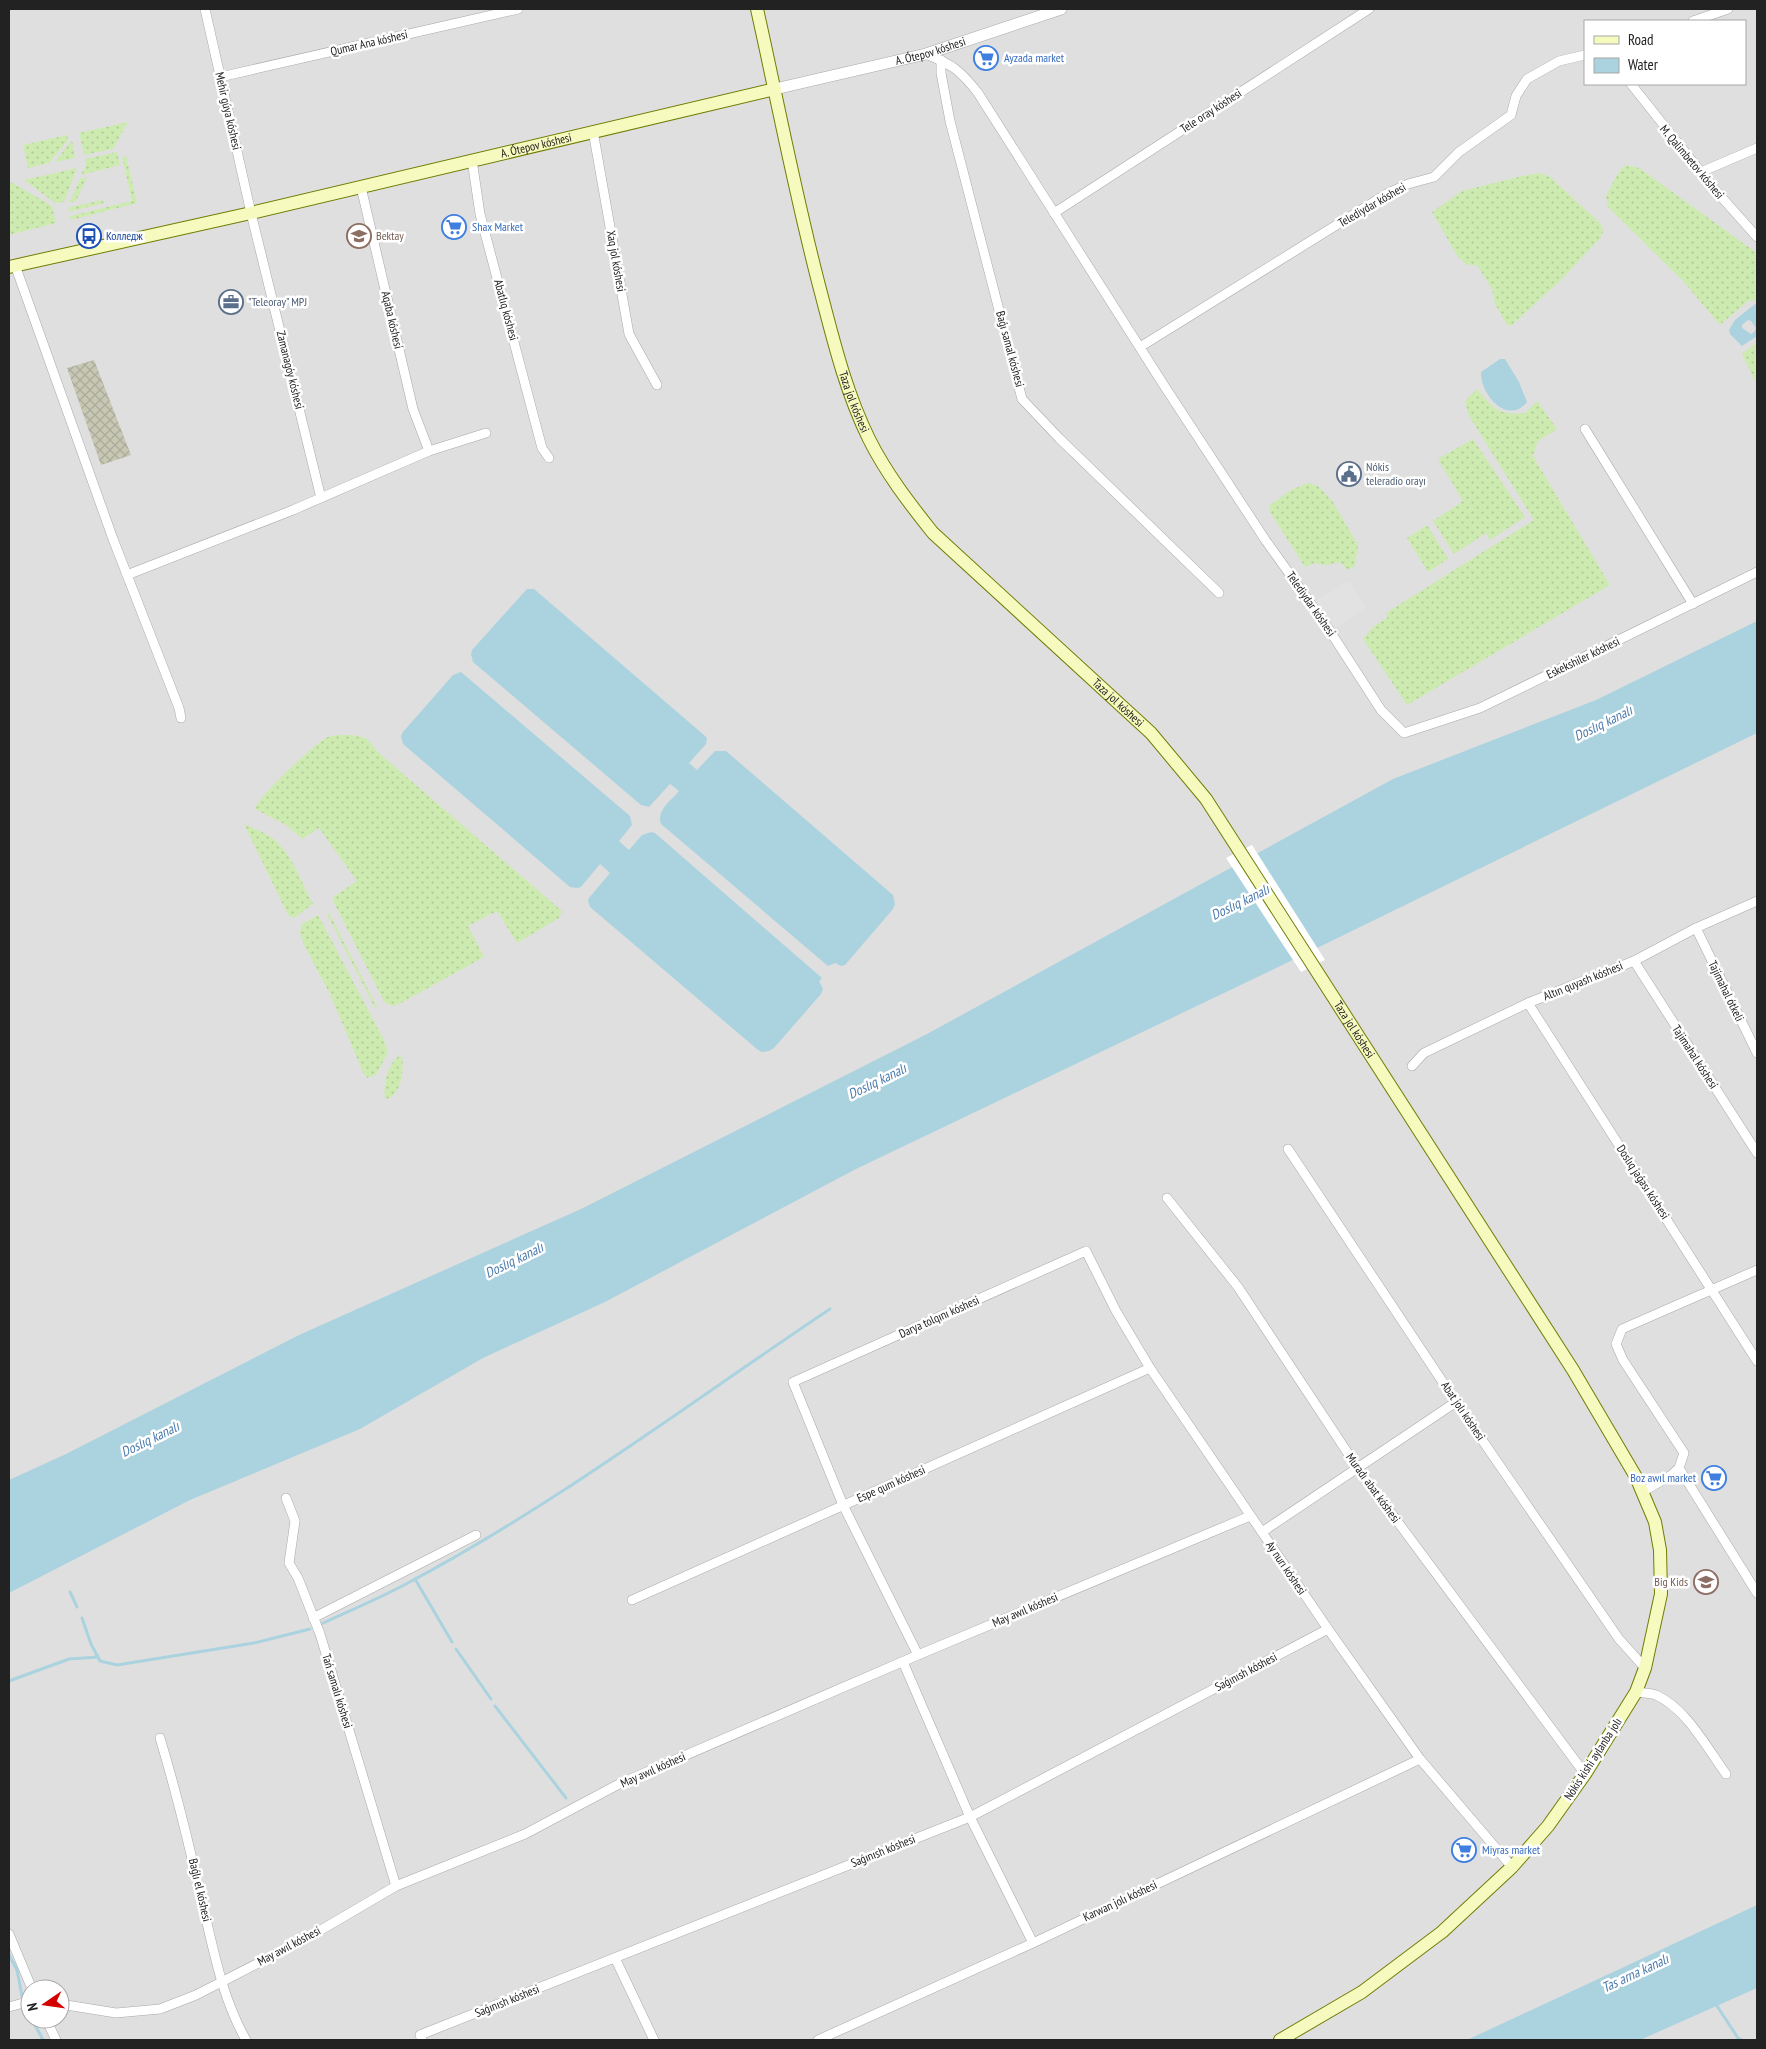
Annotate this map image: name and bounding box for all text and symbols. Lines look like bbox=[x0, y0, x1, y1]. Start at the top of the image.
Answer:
legend bbox=[1584, 20, 1746, 85]
street label: Qumar Ana kóshesi bbox=[329, 26, 409, 59]
text: Road bbox=[1628, 30, 1654, 49]
street label: A. Ótepov kóshesi bbox=[894, 33, 967, 68]
supermarket icon: Ayzada market bbox=[973, 45, 999, 71]
place label: Ayzada market bbox=[1004, 50, 1065, 65]
text: Water bbox=[1628, 55, 1659, 74]
street label: Mehir gúyа kóshesi bbox=[212, 71, 245, 151]
street label: Tele oray kóshesi bbox=[1177, 85, 1244, 136]
street label: M. Qalimbetov kóshesi bbox=[1657, 122, 1728, 202]
street label: A. Ótepov kóshesi bbox=[499, 129, 573, 161]
street label: Telediydar kóshesi bbox=[1335, 179, 1408, 230]
supermarket icon: Shax Market bbox=[441, 214, 467, 240]
place label: Shax Market bbox=[472, 219, 524, 234]
bus stop icon: Колледж bbox=[76, 223, 102, 249]
school or university icon: Bektay bbox=[346, 223, 372, 249]
place label: Колледж bbox=[106, 228, 143, 243]
place label: Bektay bbox=[376, 228, 404, 243]
street label: Xaq jol kóshesi bbox=[604, 229, 629, 293]
street label: Abatlıq kóshesi bbox=[491, 278, 522, 342]
office icon: "Teleoray" MPJ bbox=[218, 289, 244, 315]
street label: Aqaba kóshesi bbox=[379, 290, 406, 350]
place label: "Teleoray" MPJ bbox=[248, 294, 307, 309]
street label: Baǵı samal kóshesi bbox=[993, 309, 1028, 389]
street label: Zamanagóy kóshesi bbox=[274, 329, 307, 411]
street label: Taza jol kóshesi bbox=[836, 369, 873, 435]
place label: Nókis teleradio orayı bbox=[1366, 459, 1426, 488]
public building icon: Nókis teleradio orayı bbox=[1336, 461, 1362, 487]
street label: Telediydar kóshesi bbox=[1284, 568, 1339, 639]
street label: Eskekshiler kóshesi bbox=[1544, 633, 1622, 682]
street label: Taza jol kóshesi bbox=[1089, 675, 1147, 730]
water label: Doslıq kanalı bbox=[1571, 701, 1636, 745]
water label: Doslıq kanalı bbox=[1208, 880, 1273, 924]
street label: Altın quyash kóshesi bbox=[1541, 958, 1625, 1003]
street label: Tajimahal ótkeli bbox=[1705, 958, 1748, 1024]
street label: Taza jol kóshesi bbox=[1331, 998, 1378, 1061]
street label: Tajimahal kóshesi bbox=[1669, 1022, 1722, 1091]
water label: Doslıq kanalı bbox=[845, 1059, 910, 1103]
street label: Doslıq jaǵası kóshesi bbox=[1614, 1142, 1673, 1222]
water label: Doslıq kanalı bbox=[482, 1238, 547, 1282]
street label: Darya tolqını kóshesi bbox=[896, 1292, 981, 1341]
street label: Abat jolı kóshesi bbox=[1438, 1378, 1489, 1443]
water label: Doslıq kanalı bbox=[118, 1417, 183, 1461]
street label: Muradı abat kóshesi bbox=[1343, 1450, 1404, 1526]
street label: Espe qum kóshesi bbox=[854, 1462, 927, 1505]
supermarket icon: Boz awıl market bbox=[1701, 1465, 1727, 1491]
place label: Boz awıl market bbox=[1630, 1470, 1697, 1485]
street label: Ay nurı kóshesi bbox=[1263, 1538, 1310, 1597]
school or university icon: Big Kids bbox=[1693, 1569, 1719, 1595]
place label: Big Kids bbox=[1654, 1574, 1688, 1589]
street label: May awıl kóshesi bbox=[990, 1589, 1060, 1630]
street label: Saǵınısh kóshesi bbox=[1212, 1649, 1279, 1694]
street label: Tań samalı kóshesi bbox=[319, 1652, 356, 1730]
street label: Nókis kishi aylanba jolı bbox=[1560, 1715, 1625, 1803]
street label: May awıl kóshesi bbox=[618, 1749, 688, 1791]
street label: Saǵınısh kóshesi bbox=[848, 1831, 917, 1870]
supermarket icon: Miyras market bbox=[1451, 1837, 1477, 1863]
place label: Miyras market bbox=[1482, 1842, 1541, 1857]
street label: Baǵlı el kóshesi bbox=[186, 1857, 215, 1923]
street label: Karwan jolı kóshesi bbox=[1080, 1877, 1159, 1924]
street label: May awıl kóshesi bbox=[254, 1923, 323, 1969]
water label: Tas arna kanalı bbox=[1599, 1949, 1672, 1996]
north arrow bbox=[20, 1979, 70, 2029]
street label: Saǵınısh kóshesi bbox=[472, 1981, 541, 2020]
text: N bbox=[23, 2001, 42, 2013]

